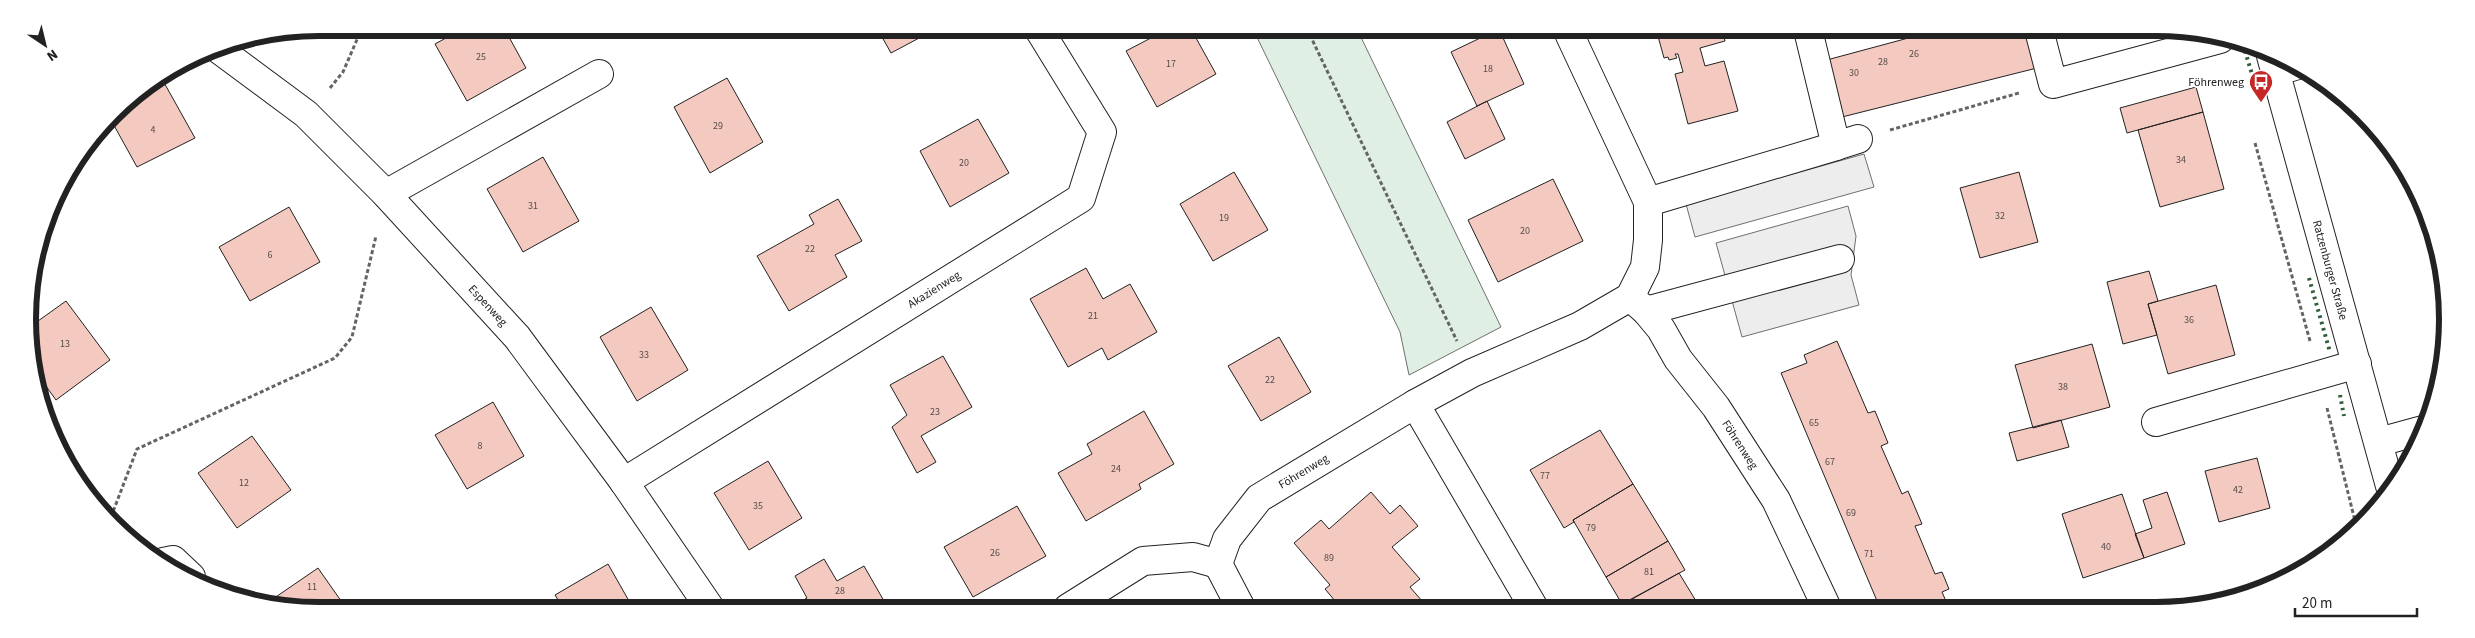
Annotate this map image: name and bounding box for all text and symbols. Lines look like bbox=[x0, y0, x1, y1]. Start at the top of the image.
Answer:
north arrow bbox=[20, 20, 70, 70]
text: N bbox=[42, 44, 61, 66]
house number: 26 bbox=[1909, 47, 1919, 61]
house number: 25 bbox=[476, 50, 486, 64]
house number: 28 bbox=[1878, 55, 1888, 69]
house number: 17 bbox=[1166, 57, 1176, 71]
house number: 18 bbox=[1483, 62, 1493, 76]
house number: 30 bbox=[1849, 66, 1859, 80]
bus stop icon: Föhrenweg bbox=[2248, 69, 2274, 103]
place label: Föhrenweg bbox=[2188, 74, 2244, 91]
house number: 29 bbox=[713, 119, 723, 133]
house number: 4 bbox=[151, 123, 156, 137]
house number: 34 bbox=[2176, 153, 2186, 167]
house number: 20 bbox=[959, 156, 969, 170]
house number: 31 bbox=[528, 199, 538, 213]
house number: 32 bbox=[1995, 209, 2005, 223]
house number: 19 bbox=[1219, 211, 1229, 225]
street label: Ratzenburger Straße bbox=[2308, 218, 2352, 322]
house number: 20 bbox=[1520, 224, 1530, 238]
house number: 22 bbox=[805, 242, 815, 256]
house number: 6 bbox=[268, 248, 273, 262]
street label: Akazienweg bbox=[905, 267, 964, 313]
street label: Espenweg bbox=[464, 281, 511, 330]
house number: 21 bbox=[1088, 309, 1098, 323]
house number: 36 bbox=[2184, 313, 2194, 327]
house number: 13 bbox=[60, 337, 70, 351]
house number: 33 bbox=[639, 348, 649, 362]
house number: 22 bbox=[1265, 373, 1275, 387]
house number: 38 bbox=[2058, 380, 2068, 394]
house number: 23 bbox=[930, 405, 940, 419]
house number: 65 bbox=[1809, 416, 1819, 430]
street label: Föhrenweg bbox=[1717, 417, 1762, 473]
house number: 8 bbox=[478, 439, 483, 453]
street label: Föhrenweg bbox=[1275, 450, 1332, 493]
house number: 67 bbox=[1825, 455, 1835, 469]
house number: 24 bbox=[1111, 462, 1121, 476]
house number: 77 bbox=[1540, 469, 1550, 483]
house number: 12 bbox=[239, 476, 249, 490]
house number: 42 bbox=[2233, 483, 2243, 497]
house number: 35 bbox=[753, 499, 763, 513]
house number: 69 bbox=[1846, 506, 1856, 520]
house number: 79 bbox=[1586, 521, 1596, 535]
house number: 40 bbox=[2101, 540, 2111, 554]
house number: 26 bbox=[990, 546, 1000, 560]
house number: 71 bbox=[1864, 547, 1874, 561]
house number: 89 bbox=[1324, 551, 1334, 565]
house number: 81 bbox=[1644, 565, 1654, 579]
house number: 11 bbox=[307, 580, 317, 594]
house number: 28 bbox=[835, 584, 845, 598]
scale bar bbox=[2295, 586, 2418, 618]
text: 20 m bbox=[2302, 593, 2332, 614]

